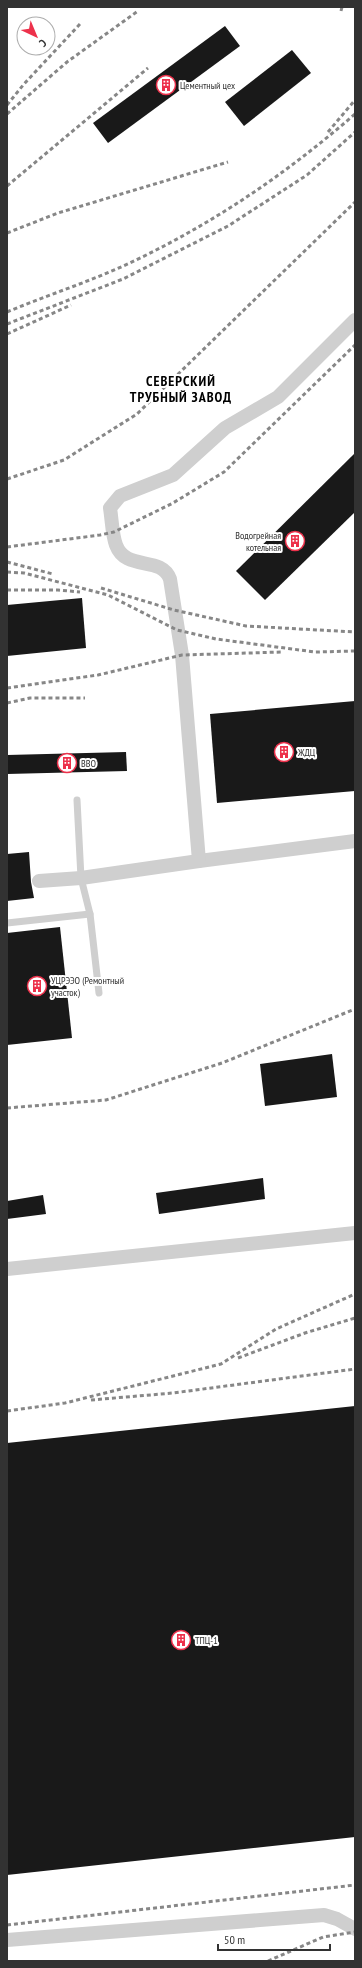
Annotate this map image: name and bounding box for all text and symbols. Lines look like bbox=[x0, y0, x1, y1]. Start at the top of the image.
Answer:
north arrow bbox=[16, 16, 56, 56]
text: С bbox=[36, 36, 50, 50]
building icon: Цементный цех bbox=[155, 74, 177, 96]
place label: Цементный цех bbox=[180, 79, 235, 92]
district label: СЕВЕРСКИЙ ТРУБНЫЙ ЗАВОД bbox=[130, 372, 232, 406]
place label: Водогрейная котельная bbox=[235, 529, 281, 554]
building icon: Водогрейная котельная bbox=[284, 530, 306, 552]
building icon: ЖДЦ bbox=[273, 741, 295, 763]
place label: ЖДЦ bbox=[297, 746, 316, 759]
building icon: ВВО bbox=[56, 752, 78, 774]
place label: ВВО bbox=[81, 757, 96, 770]
place label: УЦРЭЭО (Ремонтный участок) bbox=[51, 974, 124, 999]
building icon: УЦРЭЭО (Ремонтный участок) bbox=[26, 975, 48, 997]
building icon: ТПЦ-1 bbox=[170, 1629, 192, 1651]
place label: ТПЦ-1 bbox=[195, 1634, 218, 1647]
scale bar bbox=[218, 1926, 330, 1952]
text: 50 m bbox=[224, 1932, 245, 1947]

